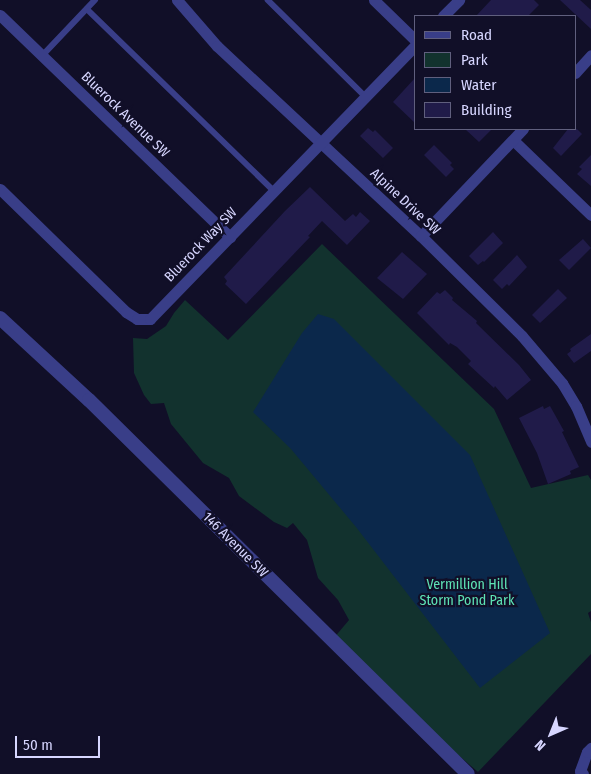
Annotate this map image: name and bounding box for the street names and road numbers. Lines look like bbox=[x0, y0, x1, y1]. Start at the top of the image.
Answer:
street label: Bluerock Avenue SW bbox=[77, 69, 173, 161]
street label: Alpine Drive SW bbox=[366, 165, 444, 239]
street label: Bluerock Way SW bbox=[161, 204, 241, 286]
street label: 146 Avenue SW bbox=[199, 509, 271, 581]

